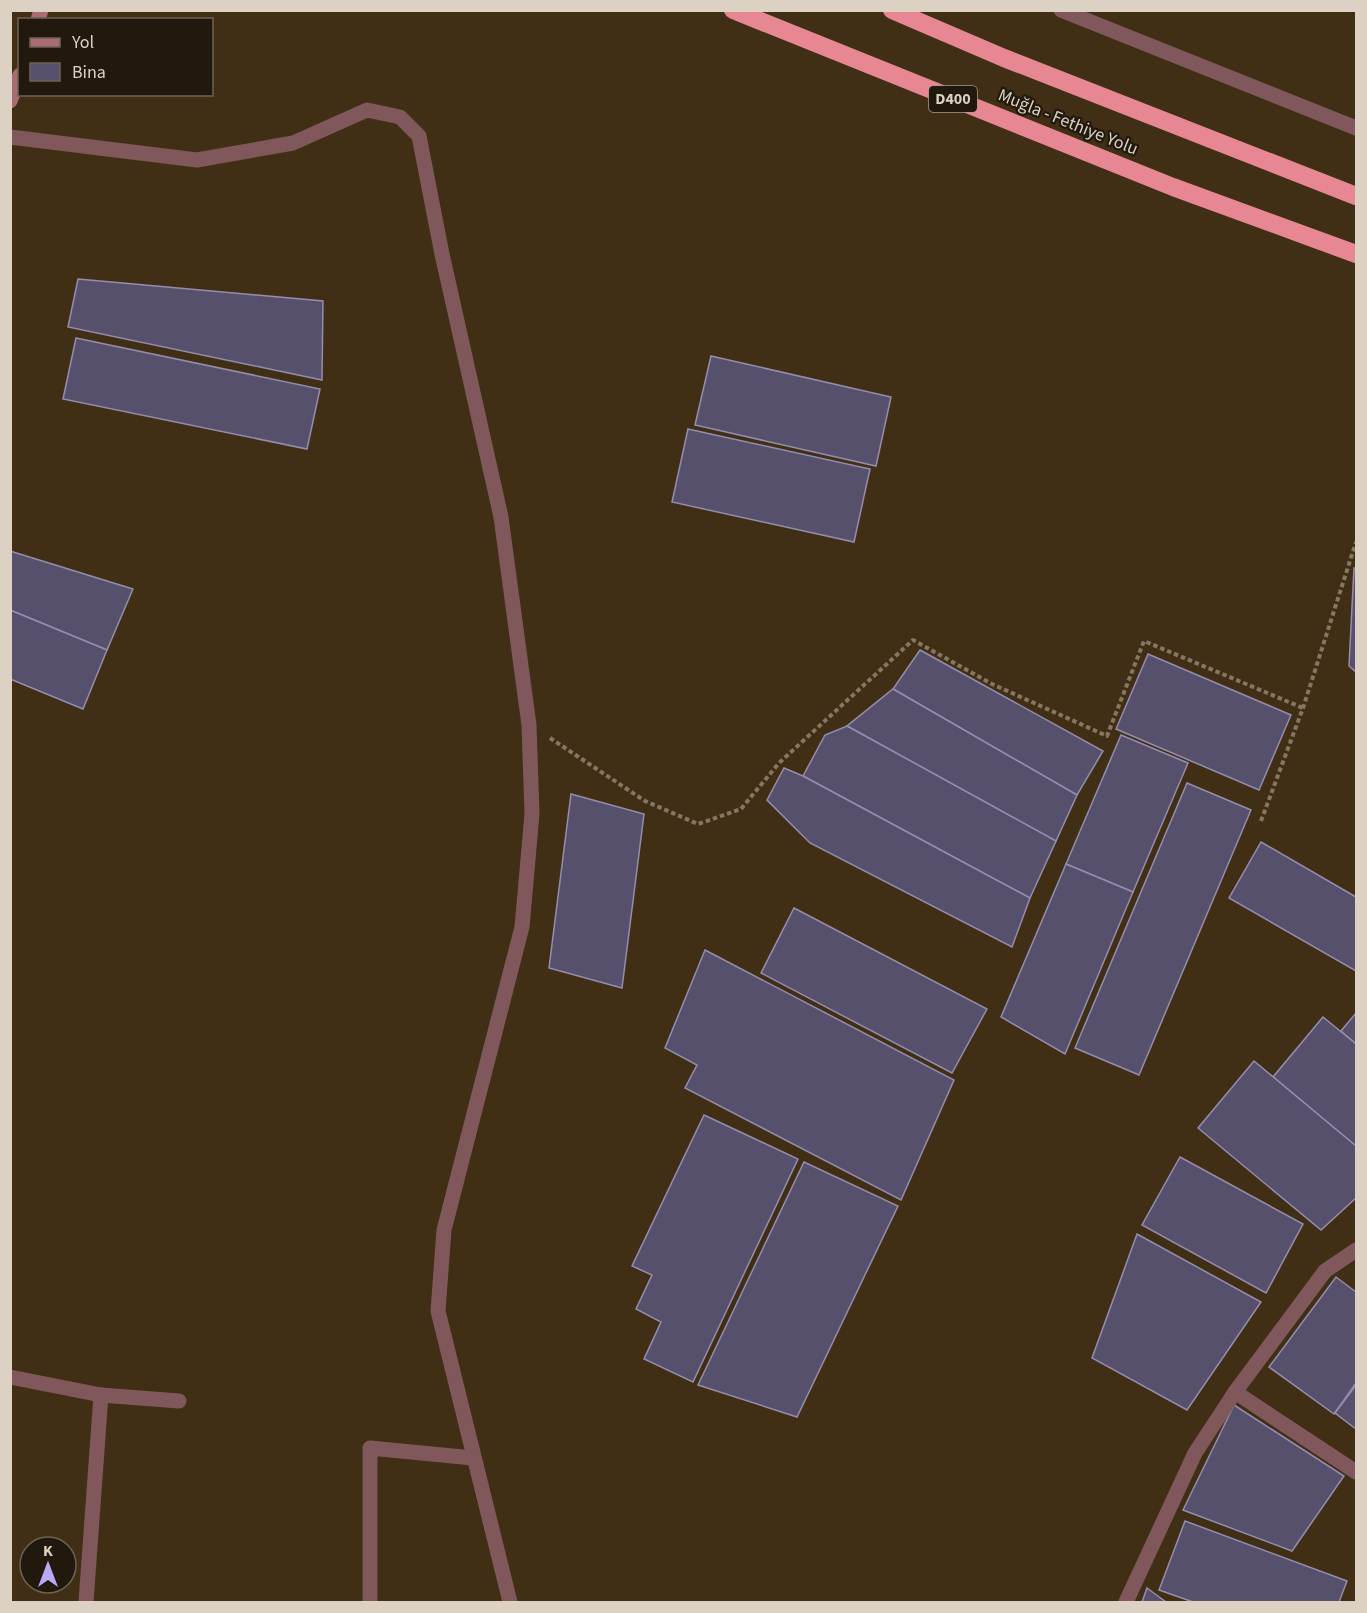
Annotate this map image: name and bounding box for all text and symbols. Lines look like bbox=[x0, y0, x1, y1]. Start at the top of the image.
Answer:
legend bbox=[18, 18, 213, 96]
text: Yol bbox=[71, 30, 94, 55]
text: Bina bbox=[72, 60, 106, 85]
street label: Muğla - Fethiye Yolu bbox=[994, 83, 1142, 161]
road number: D400 bbox=[929, 86, 977, 112]
north arrow bbox=[18, 1535, 78, 1595]
text: K bbox=[43, 1540, 53, 1562]

